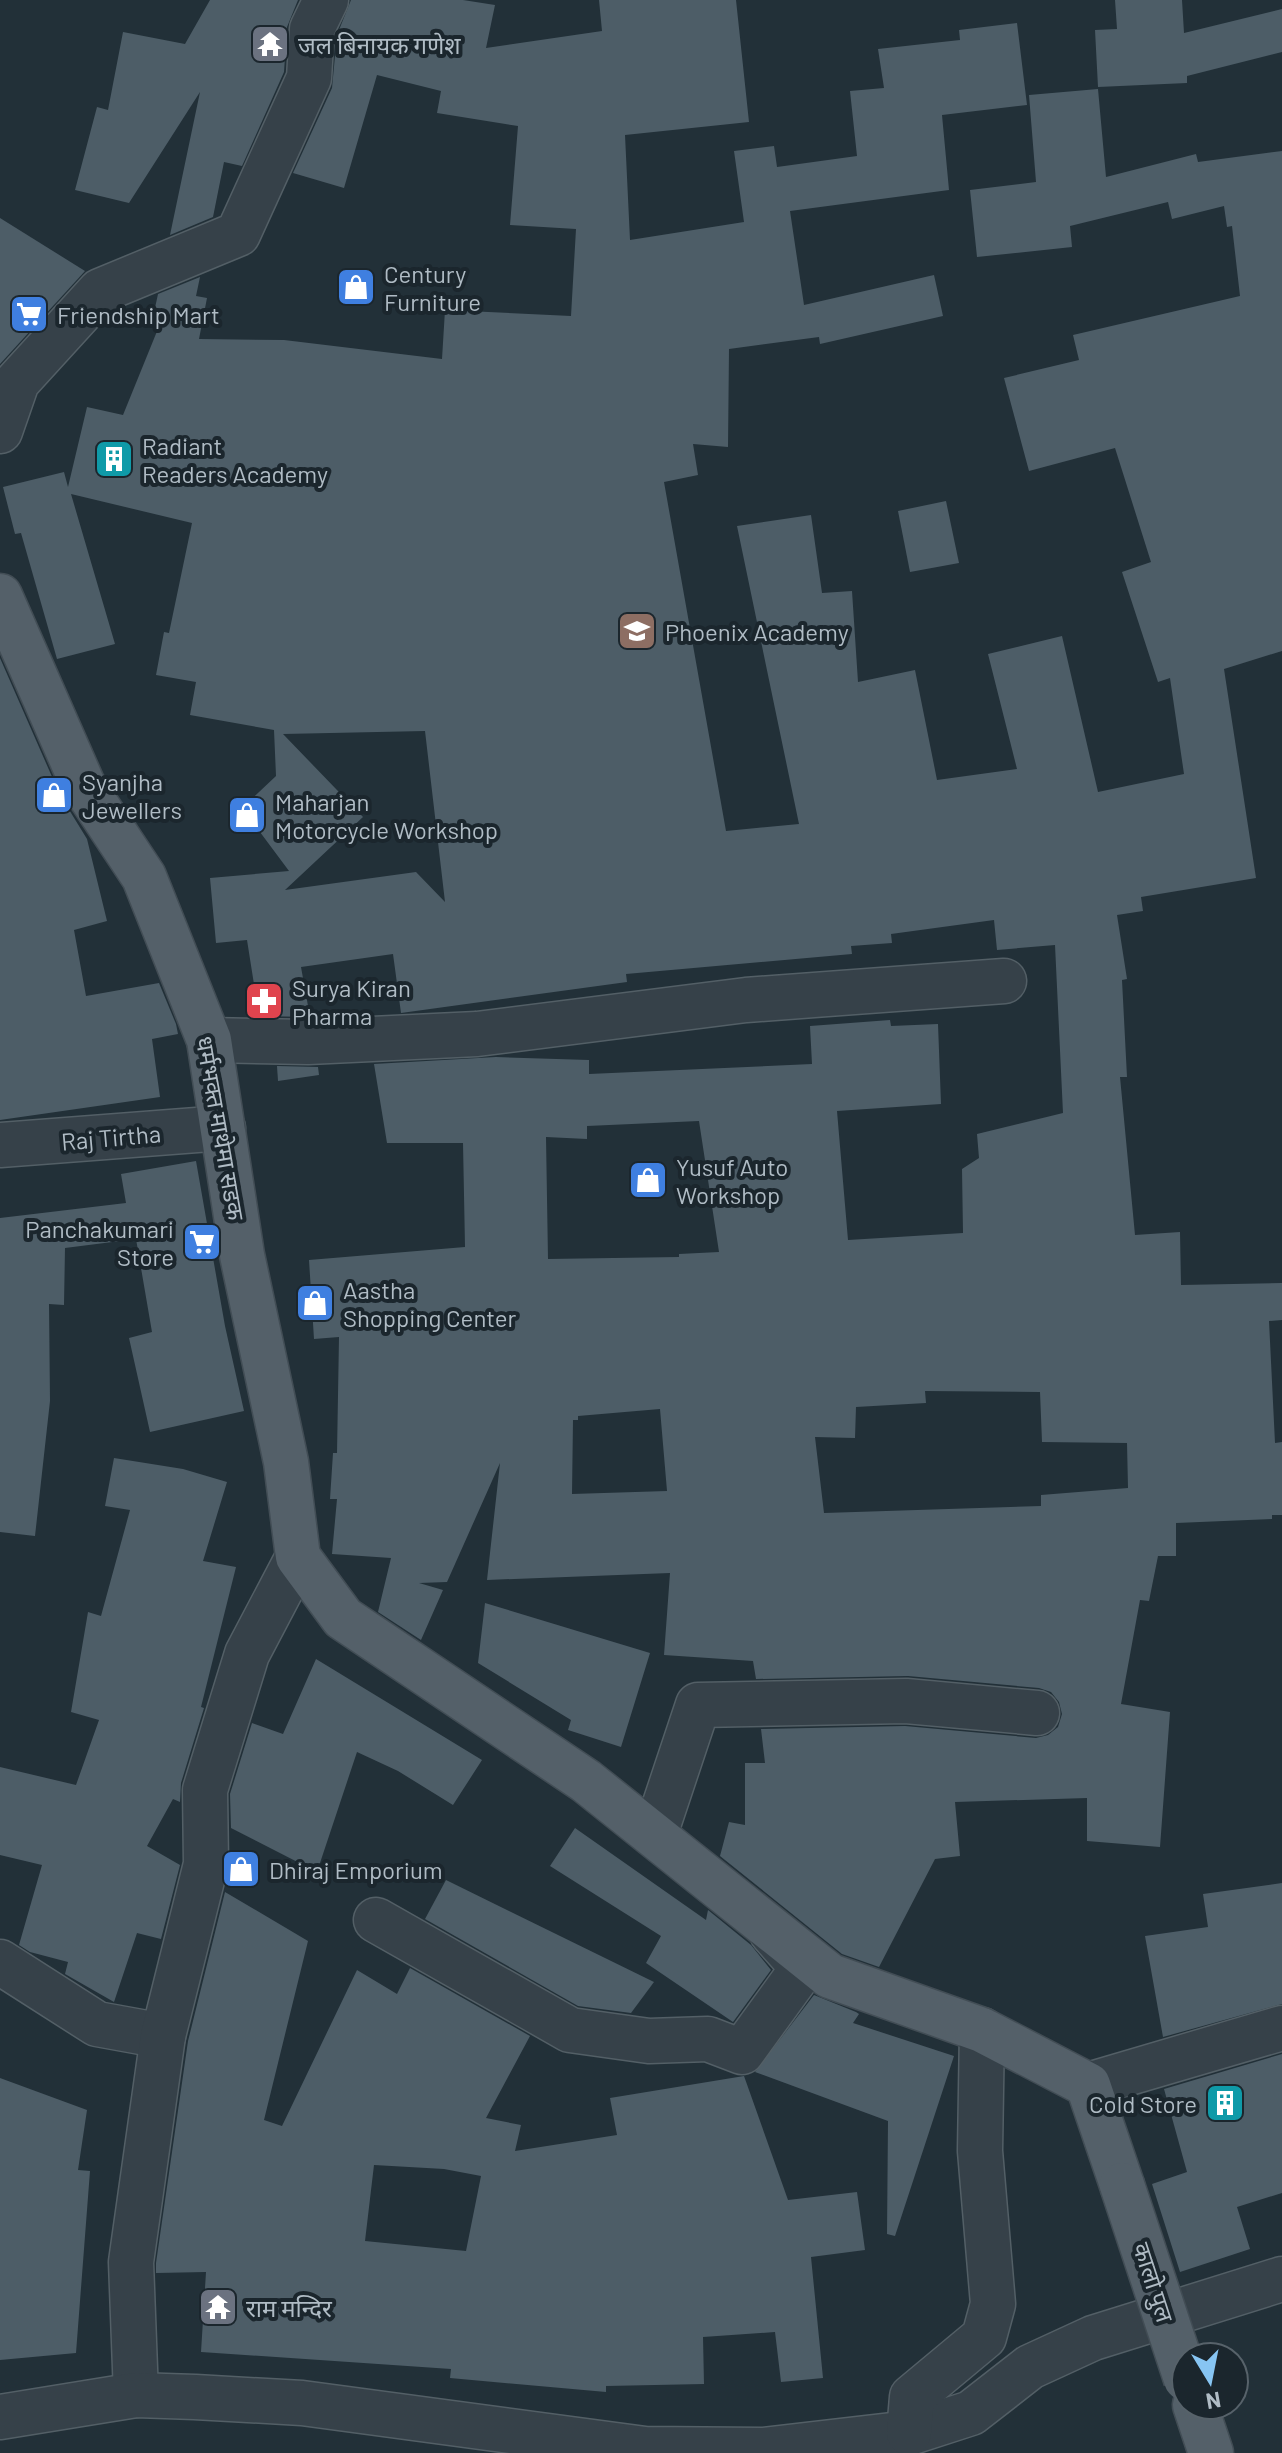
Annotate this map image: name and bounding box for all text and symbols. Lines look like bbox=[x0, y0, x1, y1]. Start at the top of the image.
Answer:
temple icon: जल बिनायक गणेश bbox=[249, 23, 291, 65]
place label: जल बिनायक गणेश bbox=[298, 30, 461, 59]
place label: Century Furniture bbox=[384, 259, 481, 316]
shop icon: Century Furniture bbox=[335, 266, 377, 308]
supermarket icon: Friendship Mart bbox=[8, 293, 50, 335]
place label: Friendship Mart bbox=[57, 300, 220, 329]
place label: Radiant Readers Academy bbox=[142, 431, 328, 488]
building icon: Radiant Readers Academy bbox=[93, 438, 135, 480]
school or university icon: Phoenix Academy bbox=[616, 610, 658, 652]
place label: Phoenix Academy bbox=[665, 617, 849, 646]
place label: Syanjha Jewellers bbox=[82, 767, 182, 824]
shop icon: Syanjha Jewellers bbox=[33, 774, 75, 816]
place label: Maharjan Motorcycle Workshop bbox=[275, 787, 498, 844]
shop icon: Maharjan Motorcycle Workshop bbox=[226, 794, 268, 836]
place label: Surya Kiran Pharma bbox=[292, 973, 411, 1030]
pharmacy icon: Surya Kiran Pharma bbox=[243, 980, 285, 1022]
street label: धर्मभक्त माथेमा सडक bbox=[191, 1034, 252, 1223]
street label: Raj Tirtha bbox=[60, 1118, 162, 1156]
place label: Yusuf Auto Workshop bbox=[676, 1152, 788, 1209]
shop icon: Yusuf Auto Workshop bbox=[627, 1159, 669, 1201]
place label: Panchakumari Store bbox=[25, 1214, 174, 1271]
supermarket icon: Panchakumari Store bbox=[181, 1221, 223, 1263]
place label: Aastha Shopping Center bbox=[343, 1275, 516, 1332]
shop icon: Aastha Shopping Center bbox=[294, 1282, 336, 1324]
shop icon: Dhiraj Emporium bbox=[220, 1848, 262, 1890]
place label: Dhiraj Emporium bbox=[269, 1855, 443, 1884]
building icon: Cold Store bbox=[1204, 2082, 1246, 2124]
place label: Cold Store bbox=[1089, 2089, 1197, 2118]
street label: कालो पुल bbox=[1126, 2239, 1181, 2327]
temple icon: राम मन्दिर bbox=[197, 2286, 239, 2328]
place label: राम मन्दिर bbox=[246, 2293, 333, 2322]
north arrow bbox=[1170, 2341, 1250, 2421]
text: N bbox=[1204, 2388, 1223, 2416]

